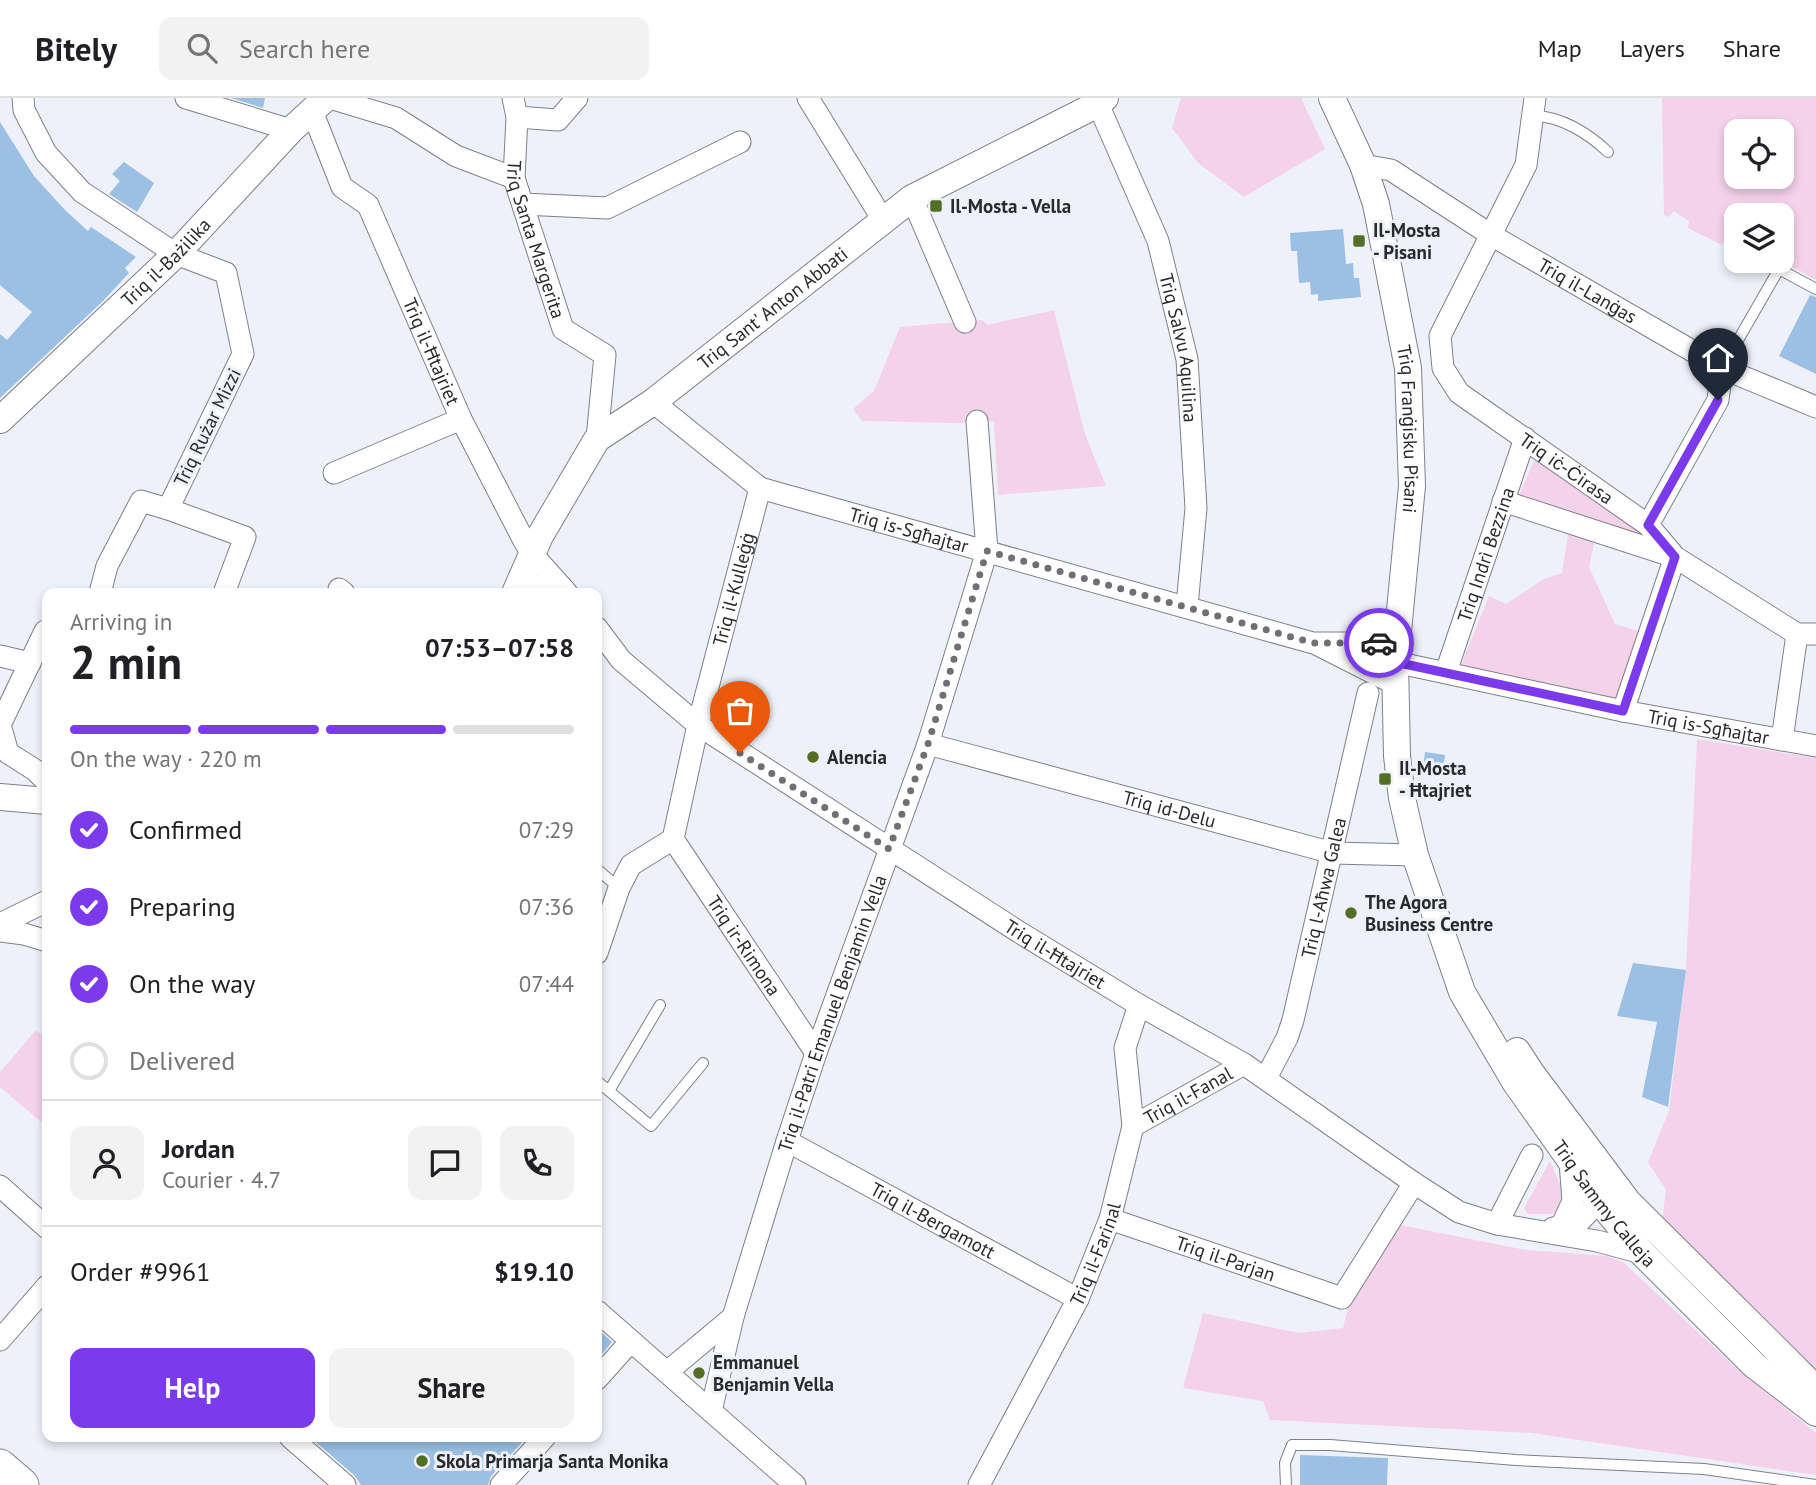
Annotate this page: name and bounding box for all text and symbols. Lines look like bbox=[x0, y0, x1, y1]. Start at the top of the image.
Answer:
search box bbox=[159, 17, 649, 80]
text: Bitely bbox=[35, 27, 117, 70]
icon: search bbox=[183, 29, 221, 67]
text: Search here bbox=[239, 32, 370, 65]
text: Map bbox=[1538, 33, 1582, 64]
text: Layers bbox=[1620, 33, 1685, 64]
text: Share bbox=[1723, 33, 1781, 64]
map controls bbox=[1724, 119, 1794, 273]
button: locate bbox=[1724, 119, 1794, 189]
street label: Triq Santa Margerita bbox=[502, 160, 571, 321]
place label: Il-Mosta - Vella bbox=[950, 194, 1071, 218]
marker: Il-Mosta - Vella bbox=[928, 198, 944, 214]
button: layers bbox=[1724, 203, 1794, 273]
street label: Triq il-Bażilika bbox=[116, 213, 216, 311]
place label: Il-Mosta - Pisani bbox=[1373, 218, 1440, 264]
marker: Il-Mosta - Pisani bbox=[1351, 233, 1367, 249]
street label: Triq Sant' Anton Abbati bbox=[693, 241, 852, 374]
street label: Triq il-Lanġas bbox=[1534, 253, 1641, 328]
street label: Triq Salvu Aquilina bbox=[1154, 271, 1203, 423]
street label: Triq il-Ħtajriet bbox=[398, 294, 466, 409]
pin bbox=[1688, 328, 1748, 400]
icon: home bbox=[1699, 339, 1737, 377]
street label: Triq Franġisku Pisani bbox=[1392, 343, 1424, 514]
street label: Triq Rużar Mizzi bbox=[168, 364, 246, 490]
street label: Triq iċ-Ċirasa bbox=[1515, 427, 1618, 509]
street label: Triq Indrì Bezzina bbox=[1452, 484, 1520, 625]
street label: Triq is-Sgħajtar bbox=[847, 502, 972, 558]
street label: Triq il-Kulleġġ bbox=[707, 530, 760, 648]
text: Arriving in bbox=[70, 607, 172, 636]
courier bbox=[1344, 608, 1414, 678]
icon: car bbox=[1360, 624, 1398, 662]
text: 07:53–07:58 bbox=[425, 631, 574, 664]
text: 2 min bbox=[70, 632, 182, 692]
pin bbox=[710, 681, 770, 753]
icon: bag bbox=[721, 692, 759, 730]
street label: Triq is-Sgħajtar bbox=[1646, 704, 1772, 749]
text: On the way · 220 m bbox=[70, 744, 262, 773]
place label: Alencia bbox=[827, 745, 887, 769]
marker: Alencia bbox=[805, 749, 821, 765]
place label: Il-Mosta - Ħtajriet bbox=[1399, 756, 1472, 802]
marker: Il-Mosta - Ħtajriet bbox=[1377, 771, 1393, 787]
street label: Triq id-Delu bbox=[1120, 785, 1219, 833]
icon: check bbox=[70, 811, 108, 849]
text: Confirmed bbox=[129, 813, 242, 846]
text: 07:29 bbox=[519, 815, 574, 844]
street label: Triq l-Aħwa Galea bbox=[1296, 815, 1351, 960]
street label: Triq il-Patri Emanuel Benjamin Vella bbox=[772, 871, 892, 1155]
icon: check bbox=[70, 888, 108, 926]
text: Preparing bbox=[129, 890, 236, 923]
place label: The Agora Business Centre bbox=[1365, 890, 1493, 936]
street label: Triq ir-Rimona bbox=[702, 891, 786, 1000]
text: 07:36 bbox=[519, 892, 574, 921]
marker: The Agora Business Centre bbox=[1343, 905, 1359, 921]
street label: Triq il-Ħtajriet bbox=[1000, 914, 1111, 994]
icon: check bbox=[70, 965, 108, 1003]
text: On the way bbox=[129, 967, 255, 1000]
text: 07:44 bbox=[519, 969, 574, 998]
text: Delivered bbox=[129, 1044, 235, 1077]
street label: Triq il-Fanal bbox=[1140, 1061, 1237, 1130]
button: person bbox=[70, 1126, 144, 1200]
button: chat bbox=[408, 1126, 482, 1200]
button: phone bbox=[500, 1126, 574, 1200]
text: Jordan bbox=[162, 1132, 235, 1165]
street label: Triq Sammy Calleja bbox=[1548, 1135, 1661, 1272]
text: Courier · 4.7 bbox=[162, 1165, 281, 1194]
street label: Triq il-Bergamott bbox=[866, 1177, 1000, 1264]
street label: Triq il-Farinal bbox=[1064, 1199, 1126, 1310]
street label: Triq il-Parjan bbox=[1173, 1230, 1278, 1286]
text: Order #9961 bbox=[70, 1255, 210, 1288]
text: $19.10 bbox=[494, 1255, 574, 1288]
button: Help bbox=[70, 1348, 315, 1428]
button: Share bbox=[329, 1348, 574, 1428]
place label: Emmanuel Benjamin Vella bbox=[713, 1350, 834, 1396]
marker: Emmanuel Benjamin Vella bbox=[691, 1365, 707, 1381]
place label: Skola Primarja Santa Monika bbox=[436, 1449, 668, 1473]
marker: Skola Primarja Santa Monika bbox=[414, 1453, 430, 1469]

